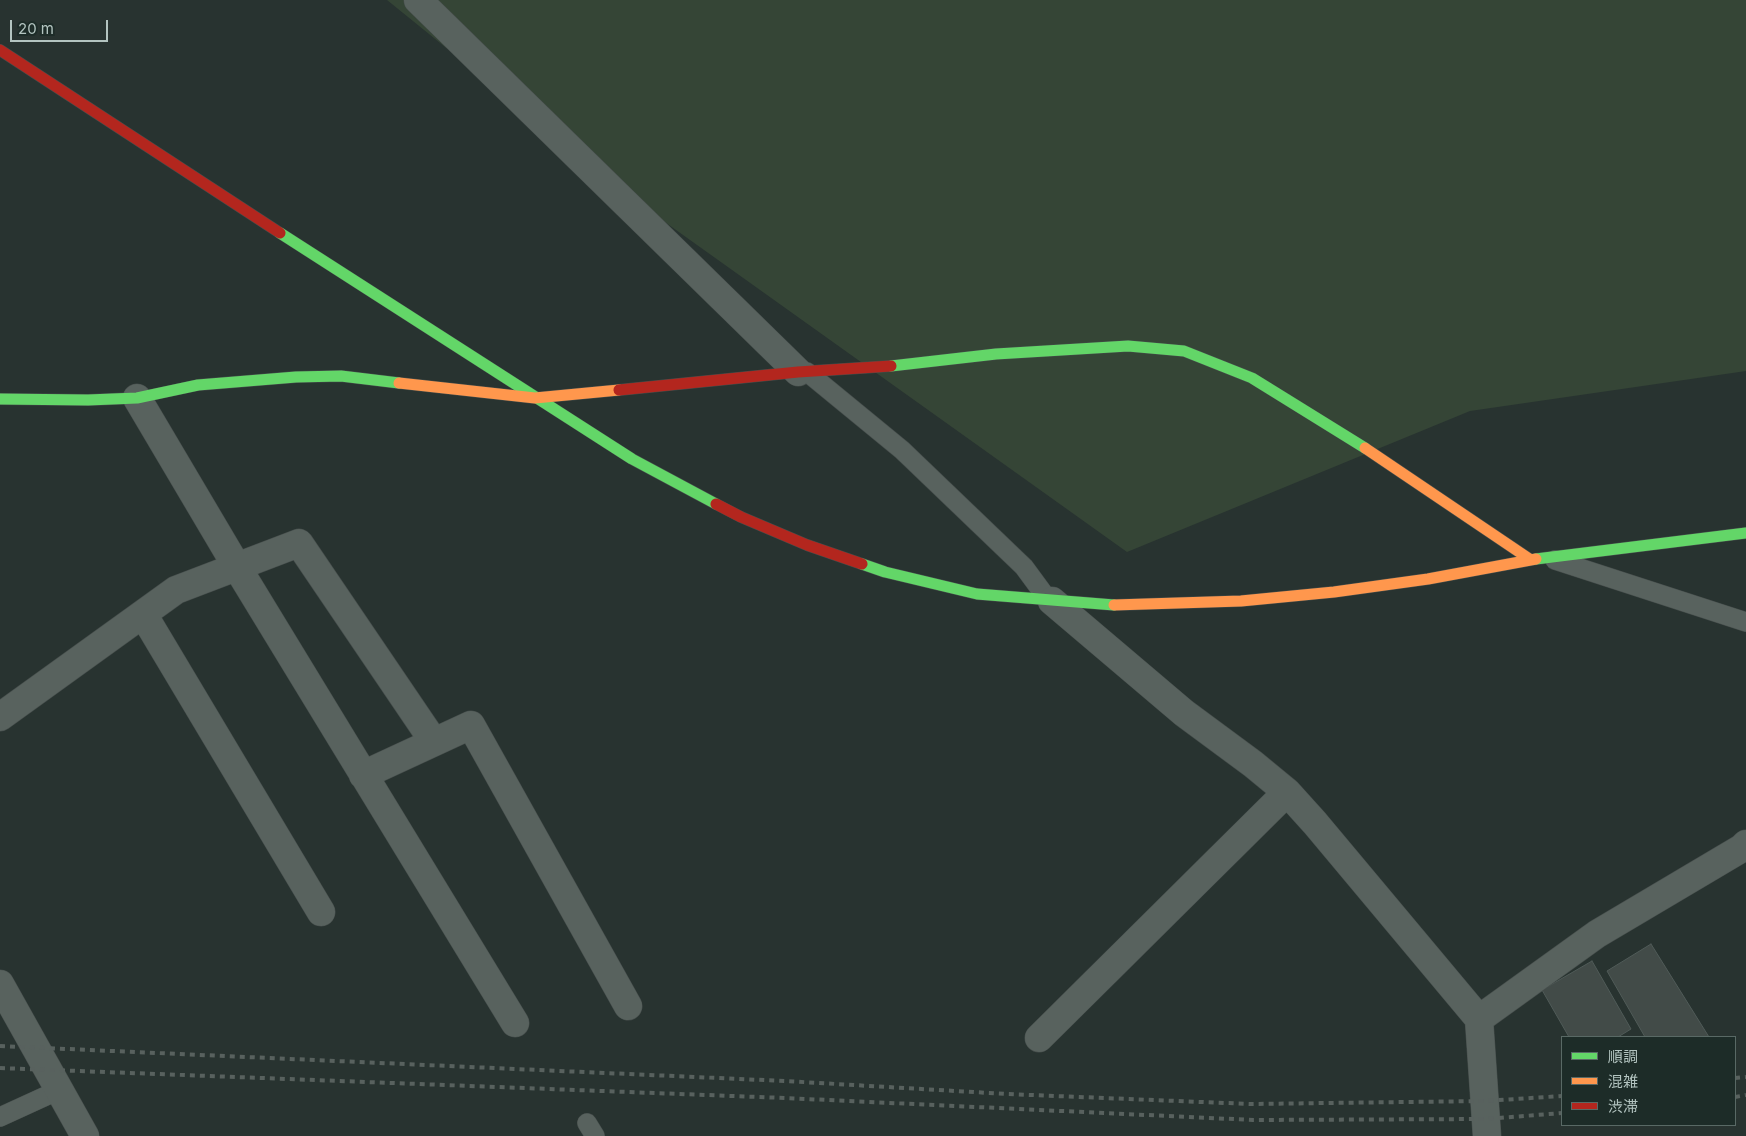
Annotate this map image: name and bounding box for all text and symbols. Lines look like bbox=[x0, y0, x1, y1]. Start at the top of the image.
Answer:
scale bar bbox=[12, 10, 110, 42]
text: 20 m bbox=[18, 19, 54, 38]
legend bbox=[1561, 1036, 1736, 1126]
text: 順調 bbox=[1608, 1047, 1638, 1066]
text: 混雑 bbox=[1608, 1072, 1638, 1091]
text: 渋滞 bbox=[1608, 1097, 1638, 1116]

